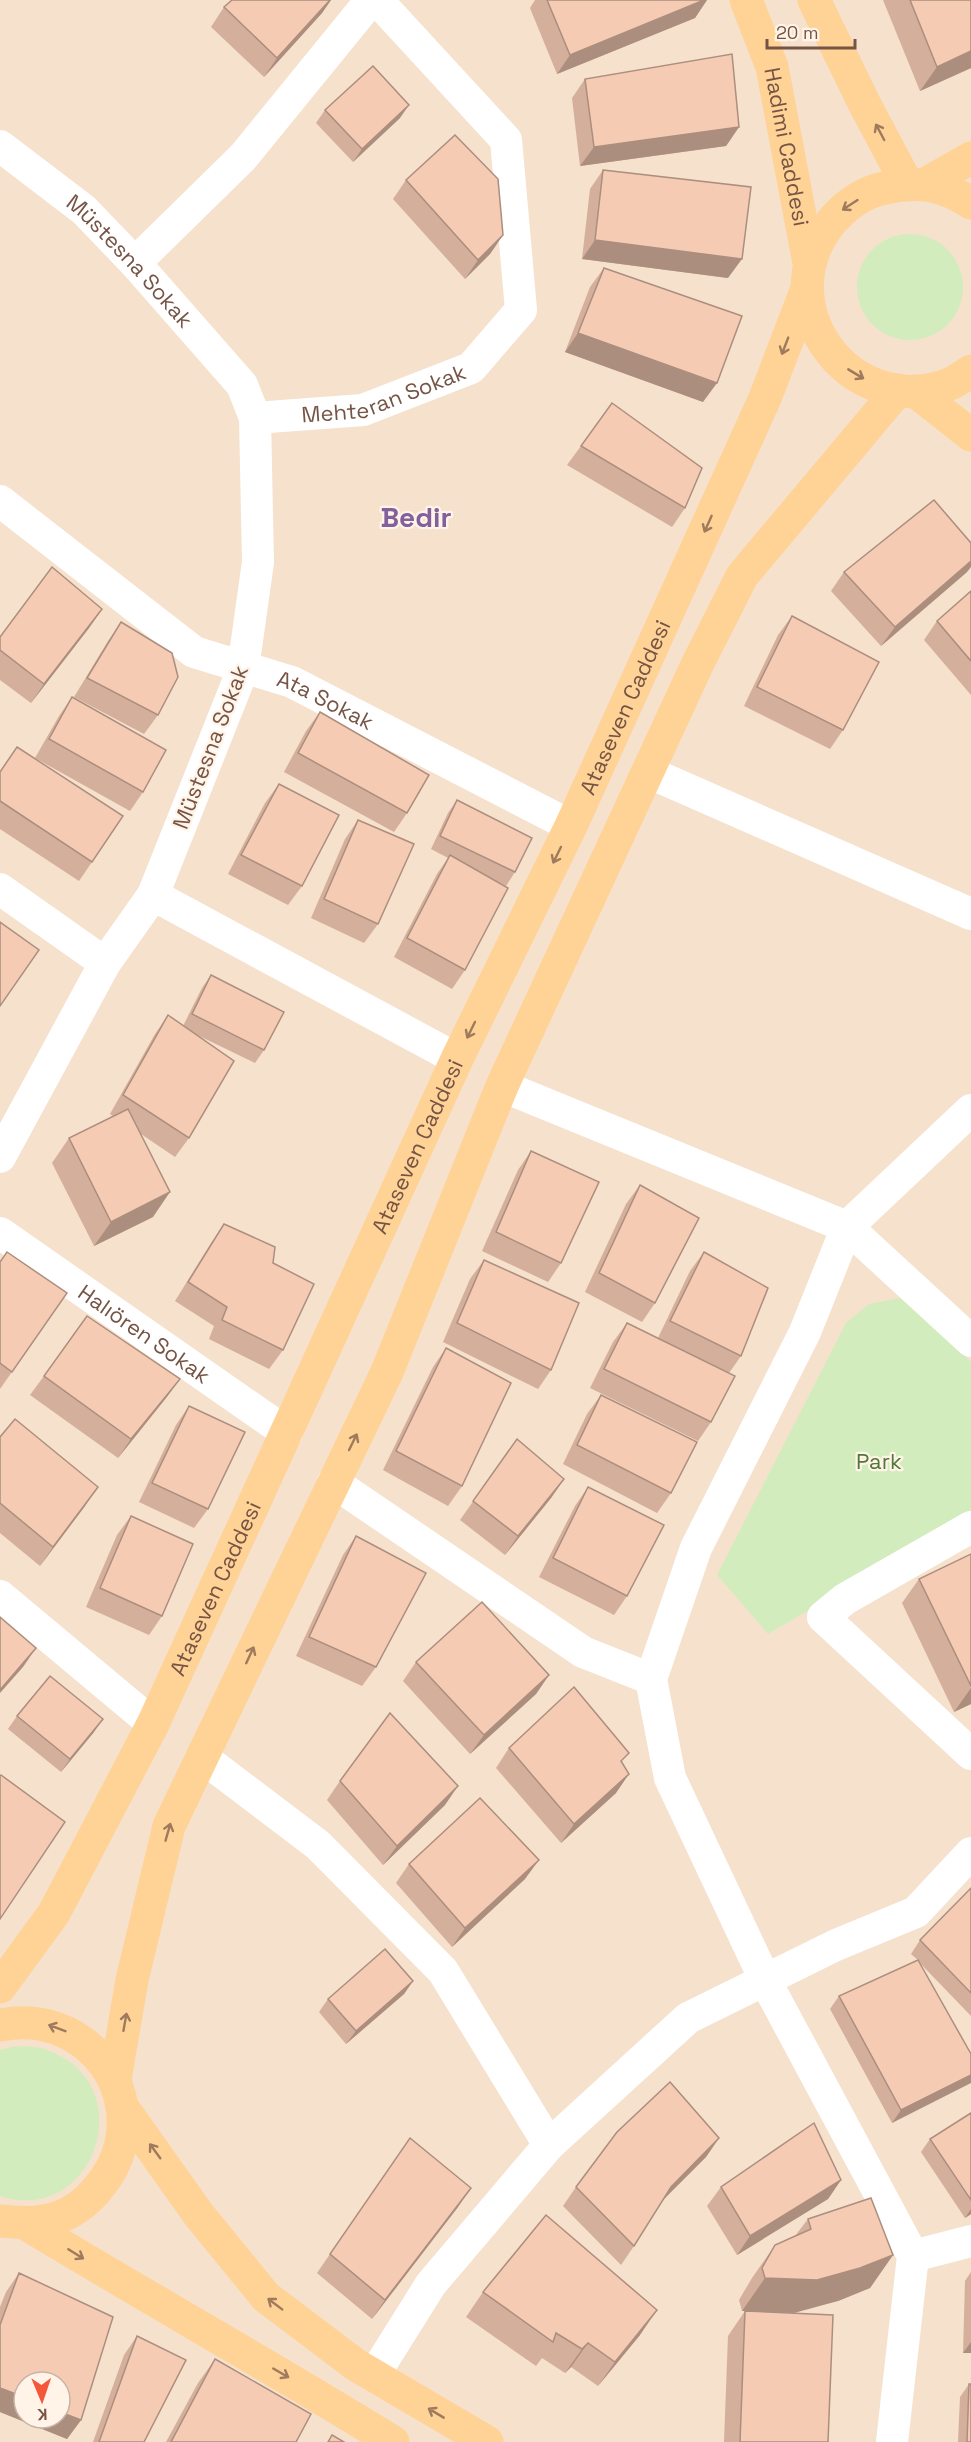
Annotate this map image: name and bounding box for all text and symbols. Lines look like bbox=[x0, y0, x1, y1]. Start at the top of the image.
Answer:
scale bar bbox=[767, 12, 856, 50]
text: 20 m bbox=[776, 21, 819, 44]
street label: Hadimi Caddesi bbox=[758, 65, 816, 229]
one-way arrow bbox=[874, 124, 886, 141]
street label: Müstesna Sokak bbox=[61, 188, 199, 334]
one-way arrow bbox=[842, 198, 859, 211]
one-way arrow bbox=[779, 336, 790, 354]
street label: Mehteran Sokak bbox=[300, 357, 470, 429]
one-way arrow bbox=[847, 369, 864, 381]
district label: Bedir bbox=[380, 499, 452, 535]
one-way arrow bbox=[701, 515, 713, 533]
street label: Ataseven Caddesi bbox=[573, 615, 677, 799]
street label: Müstesna Sokak bbox=[166, 661, 254, 833]
street label: Ata Sokak bbox=[274, 664, 379, 736]
one-way arrow bbox=[550, 845, 562, 863]
one-way arrow bbox=[465, 1020, 476, 1038]
street label: Ataseven Caddesi bbox=[365, 1055, 469, 1238]
street label: Halıören Sokak bbox=[73, 1278, 216, 1389]
one-way arrow bbox=[348, 1433, 360, 1451]
park label: Park bbox=[856, 1447, 902, 1475]
street label: Ataseven Caddesi bbox=[163, 1497, 267, 1680]
one-way arrow bbox=[245, 1647, 257, 1665]
one-way arrow bbox=[163, 1823, 174, 1842]
one-way arrow bbox=[119, 2013, 130, 2032]
one-way arrow bbox=[48, 2022, 66, 2033]
one-way arrow bbox=[149, 2143, 161, 2159]
one-way arrow bbox=[67, 2249, 84, 2261]
one-way arrow bbox=[267, 2298, 283, 2310]
one-way arrow bbox=[272, 2368, 289, 2380]
north arrow bbox=[12, 2370, 72, 2430]
text: K bbox=[37, 2404, 48, 2425]
one-way arrow bbox=[428, 2407, 445, 2419]

